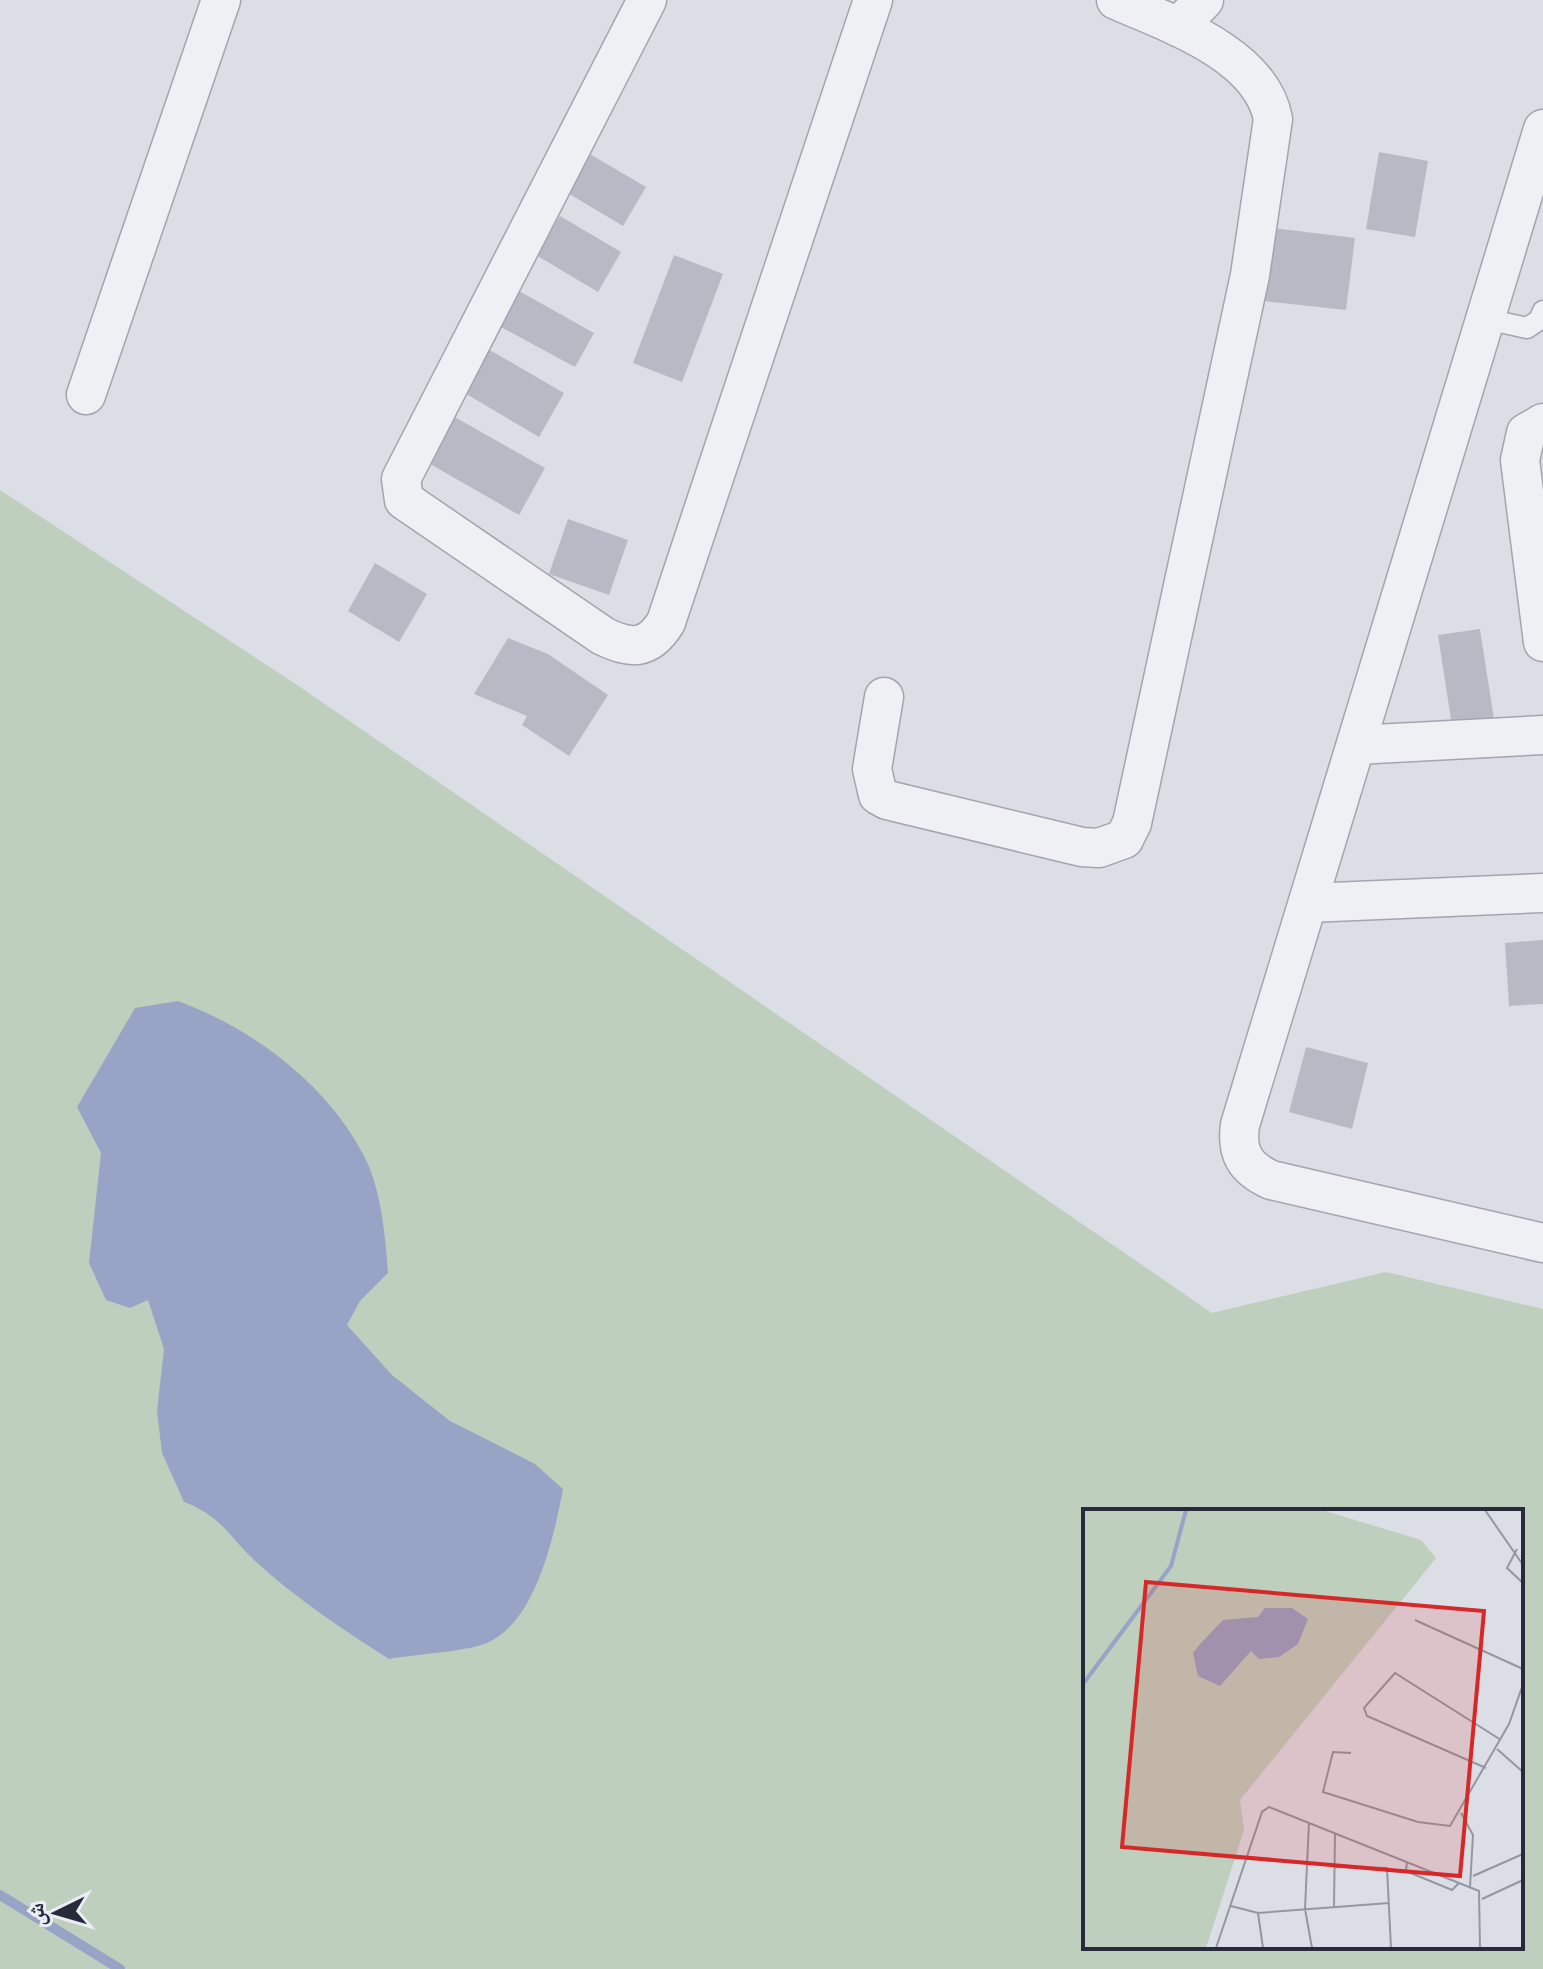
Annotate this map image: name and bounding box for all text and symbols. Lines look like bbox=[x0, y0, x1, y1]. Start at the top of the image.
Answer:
inset map bbox=[1083, 1509, 1523, 1949]
north arrow bbox=[16, 1873, 96, 1953]
text: ش bbox=[21, 1902, 51, 1928]

